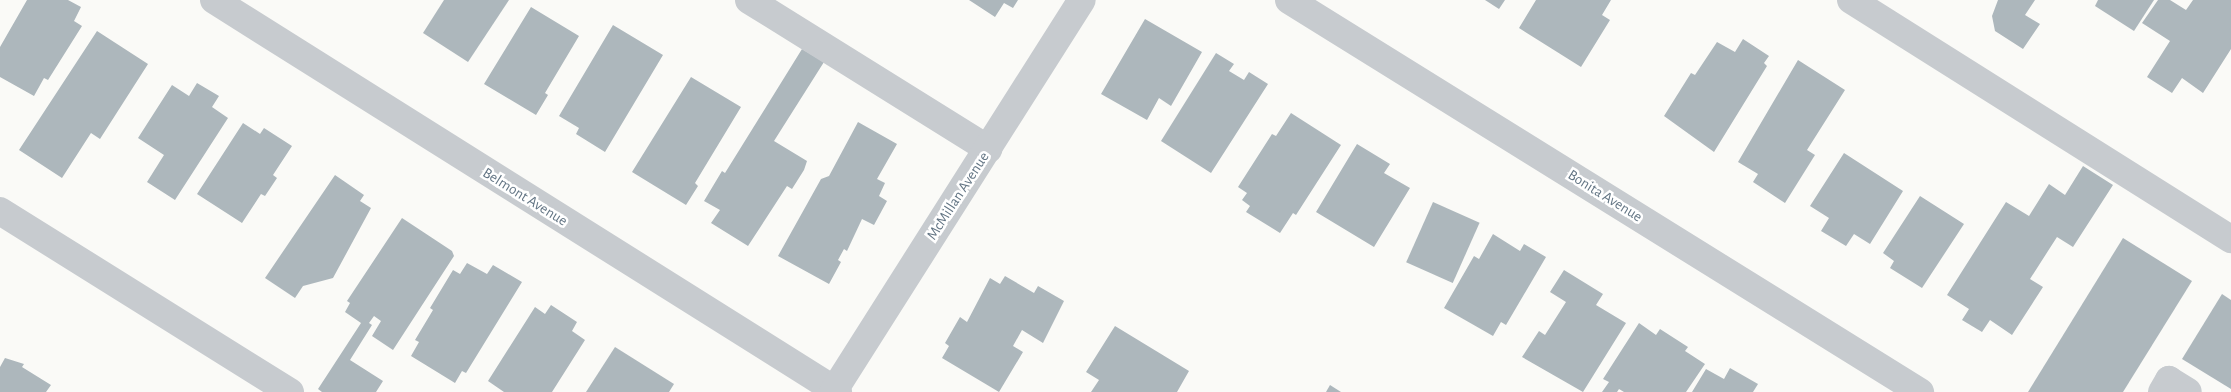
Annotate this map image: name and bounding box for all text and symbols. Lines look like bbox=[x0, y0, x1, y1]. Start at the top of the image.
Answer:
street label: McMillan Avenue bbox=[923, 149, 993, 243]
street label: Belmont Avenue bbox=[479, 164, 571, 230]
street label: Bonita Avenue bbox=[1564, 166, 1646, 226]

